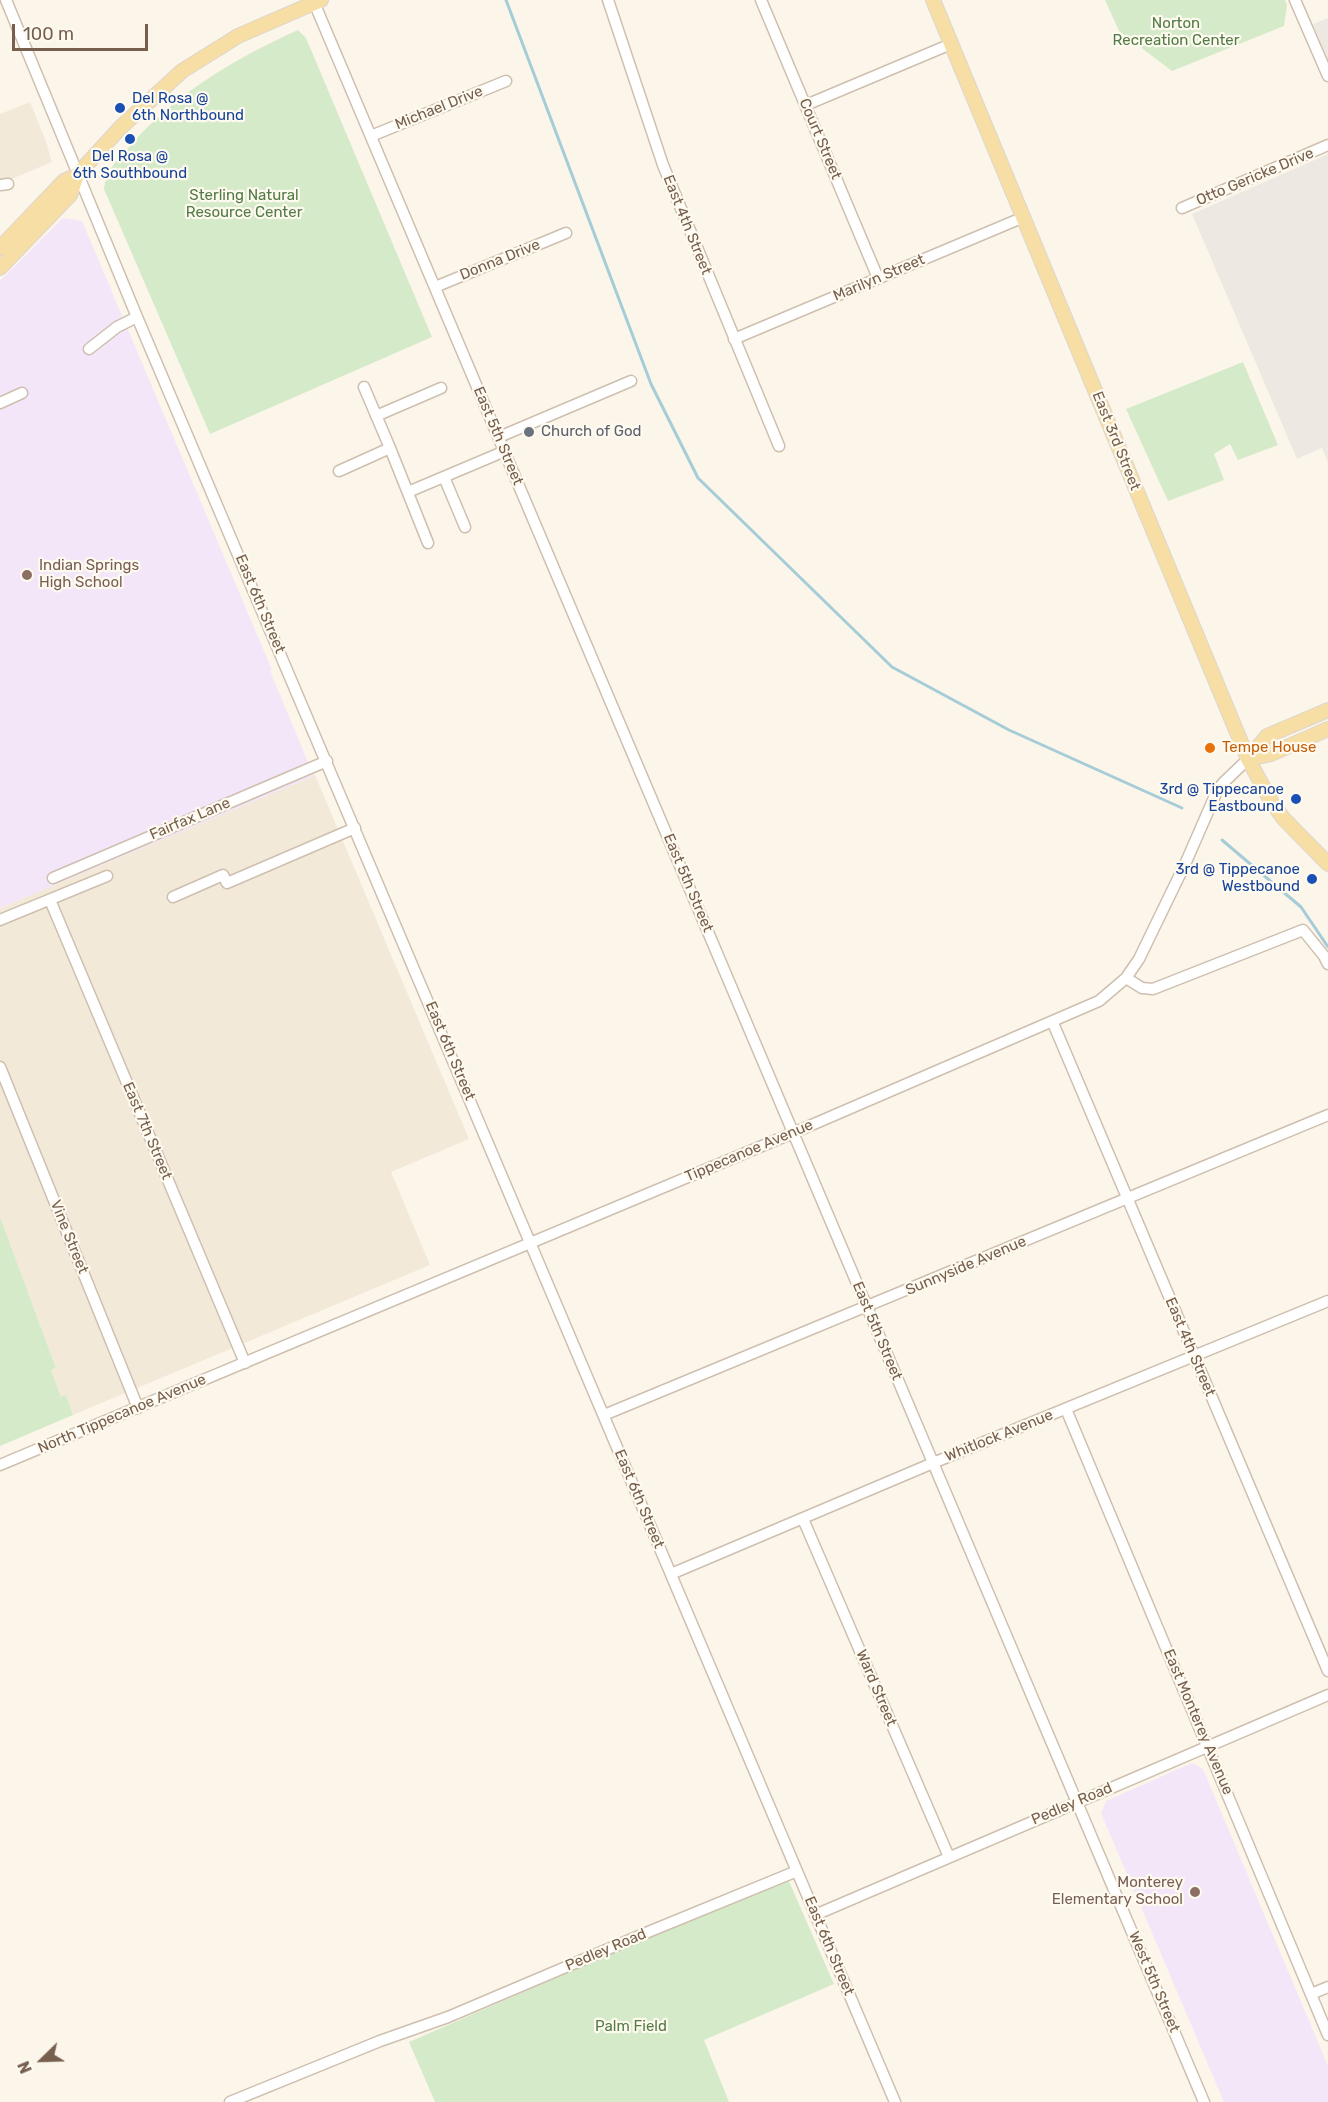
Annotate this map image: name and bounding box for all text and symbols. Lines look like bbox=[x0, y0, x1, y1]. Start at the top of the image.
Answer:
scale bar bbox=[15, 12, 152, 50]
park label: Norton Recreation Center bbox=[1113, 15, 1239, 50]
text: 100 m bbox=[23, 23, 74, 45]
street label: Michael Drive bbox=[392, 82, 486, 134]
place label: Del Rosa @ 6th Northbound bbox=[132, 90, 244, 125]
street label: Court Street bbox=[795, 96, 845, 182]
marker: Del Rosa @ 6th Northbound bbox=[113, 101, 127, 115]
marker: Del Rosa @ 6th Southbound bbox=[123, 132, 137, 146]
street label: Otto Gericke Drive bbox=[1194, 144, 1316, 210]
place label: Del Rosa @ 6th Southbound bbox=[73, 148, 187, 183]
street label: East 4th Street bbox=[659, 173, 715, 277]
park label: Sterling Natural Resource Center bbox=[186, 187, 302, 222]
street label: Donna Drive bbox=[457, 236, 543, 284]
street label: Marilyn Street bbox=[831, 251, 927, 305]
street label: East 5th Street bbox=[469, 384, 527, 488]
street label: East 3rd Street bbox=[1088, 389, 1144, 493]
place label: Church of God bbox=[541, 423, 642, 441]
marker: Church of God bbox=[522, 425, 536, 439]
street label: East 6th Street bbox=[231, 552, 289, 656]
place label: Indian Springs High School bbox=[39, 557, 139, 592]
marker: Indian Springs High School bbox=[20, 568, 34, 582]
place label: Tempe House bbox=[1222, 739, 1316, 757]
marker: Tempe House bbox=[1203, 741, 1217, 755]
place label: 3rd @ Tippecanoe Eastbound bbox=[1159, 781, 1284, 816]
marker: 3rd @ Tippecanoe Eastbound bbox=[1289, 792, 1303, 806]
street label: Fairfax Lane bbox=[147, 794, 233, 844]
street label: East 5th Street bbox=[659, 831, 717, 935]
place label: 3rd @ Tippecanoe Westbound bbox=[1175, 861, 1300, 896]
marker: 3rd @ Tippecanoe Westbound bbox=[1305, 872, 1319, 886]
street label: East 6th Street bbox=[421, 999, 479, 1103]
street label: East 7th Street bbox=[118, 1079, 176, 1183]
street label: Tippecanoe Avenue bbox=[682, 1116, 816, 1186]
street label: Vine Street bbox=[46, 1197, 92, 1277]
street label: Sunnyside Avenue bbox=[903, 1232, 1029, 1300]
street label: East 5th Street bbox=[848, 1279, 906, 1383]
street label: East 4th Street bbox=[1161, 1295, 1219, 1399]
street label: North Tippecanoe Avenue bbox=[35, 1370, 209, 1458]
street label: Whitlock Avenue bbox=[942, 1406, 1056, 1466]
street label: East 6th Street bbox=[610, 1447, 668, 1551]
street label: East Monterey Avenue bbox=[1159, 1646, 1237, 1798]
street label: Ward Street bbox=[852, 1647, 900, 1729]
street label: Pedley Road bbox=[1029, 1779, 1115, 1829]
place label: Monterey Elementary School bbox=[1052, 1874, 1183, 1909]
marker: Monterey Elementary School bbox=[1188, 1885, 1202, 1899]
street label: East 6th Street bbox=[800, 1894, 858, 1998]
street label: Pedley Road bbox=[563, 1925, 649, 1975]
street label: West 5th Street bbox=[1125, 1929, 1183, 2035]
park label: Palm Field bbox=[595, 2018, 667, 2036]
north arrow bbox=[12, 2030, 72, 2090]
text: N bbox=[14, 2058, 36, 2076]

